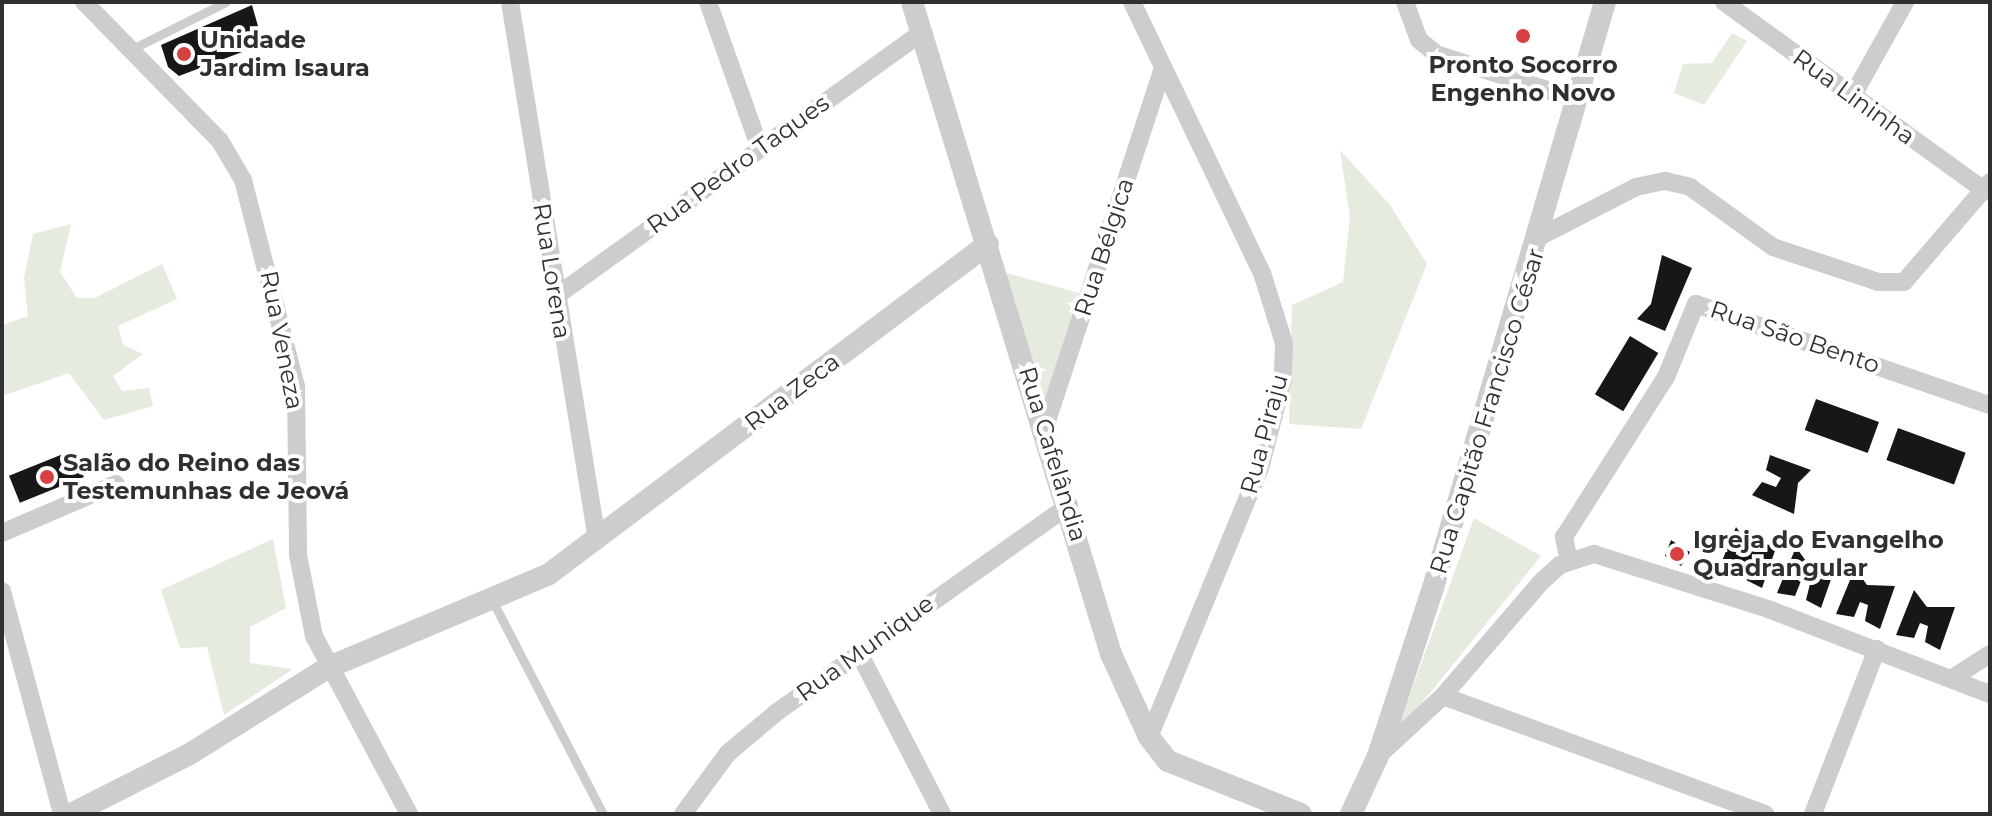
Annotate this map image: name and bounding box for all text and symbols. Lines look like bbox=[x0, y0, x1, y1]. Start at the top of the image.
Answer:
marker: Pronto Socorro Engenho Novo bbox=[1512, 25, 1534, 47]
place label: Unidade Jardim Isaura bbox=[200, 26, 370, 82]
street label: Rua Lininha bbox=[1787, 43, 1921, 151]
marker: Unidade Jardim Isaura bbox=[175, 45, 193, 63]
place label: Pronto Socorro Engenho Novo bbox=[1428, 51, 1618, 107]
street label: Rua Pedro Taques bbox=[641, 88, 835, 240]
street label: Rua Bélgica bbox=[1068, 174, 1140, 320]
street label: Rua Lorena bbox=[527, 201, 577, 341]
street label: Rua Capitão Francisco César bbox=[1424, 245, 1550, 577]
street label: Rua Veneza bbox=[254, 268, 310, 412]
street label: Rua São Bento bbox=[1706, 295, 1884, 379]
street label: Rua Zeca bbox=[739, 347, 845, 437]
street label: Rua Cafelândia bbox=[1013, 363, 1093, 545]
street label: Rua Piraju bbox=[1234, 371, 1294, 497]
place label: Salão do Reino das Testemunhas de Jeová bbox=[63, 449, 349, 505]
marker: Salão do Reino das Testemunhas de Jeová bbox=[38, 468, 56, 486]
place label: Igreja do Evangelho Quadrangular bbox=[1693, 526, 1944, 582]
marker: Igreja do Evangelho Quadrangular bbox=[1668, 545, 1686, 563]
street label: Rua Munique bbox=[791, 589, 939, 707]

